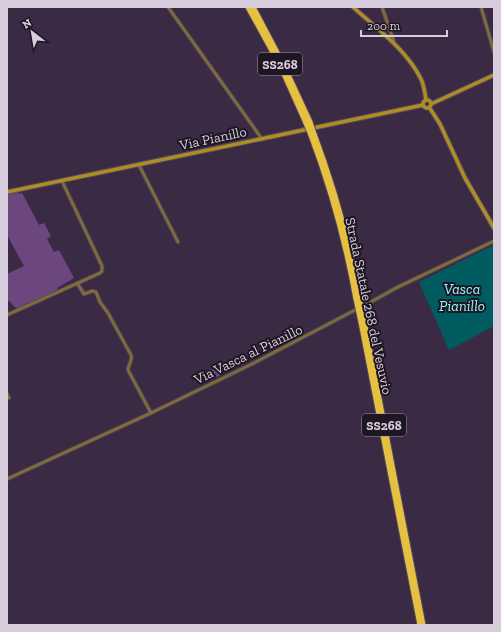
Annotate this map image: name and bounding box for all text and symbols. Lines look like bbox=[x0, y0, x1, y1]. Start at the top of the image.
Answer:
north arrow bbox=[12, 12, 52, 52]
scale bar bbox=[361, 12, 447, 38]
text: N bbox=[20, 16, 35, 32]
text: 200 m bbox=[367, 19, 401, 33]
road number: SS268 bbox=[258, 53, 302, 75]
street label: Via Pianillo bbox=[177, 123, 248, 154]
street label: Strada Statale 268 del Vesuvio bbox=[341, 216, 396, 396]
water label: Vasca Pianillo bbox=[439, 280, 485, 315]
street label: Via Vasca al Pianillo bbox=[190, 321, 305, 389]
road number: SS268 bbox=[362, 414, 406, 436]

